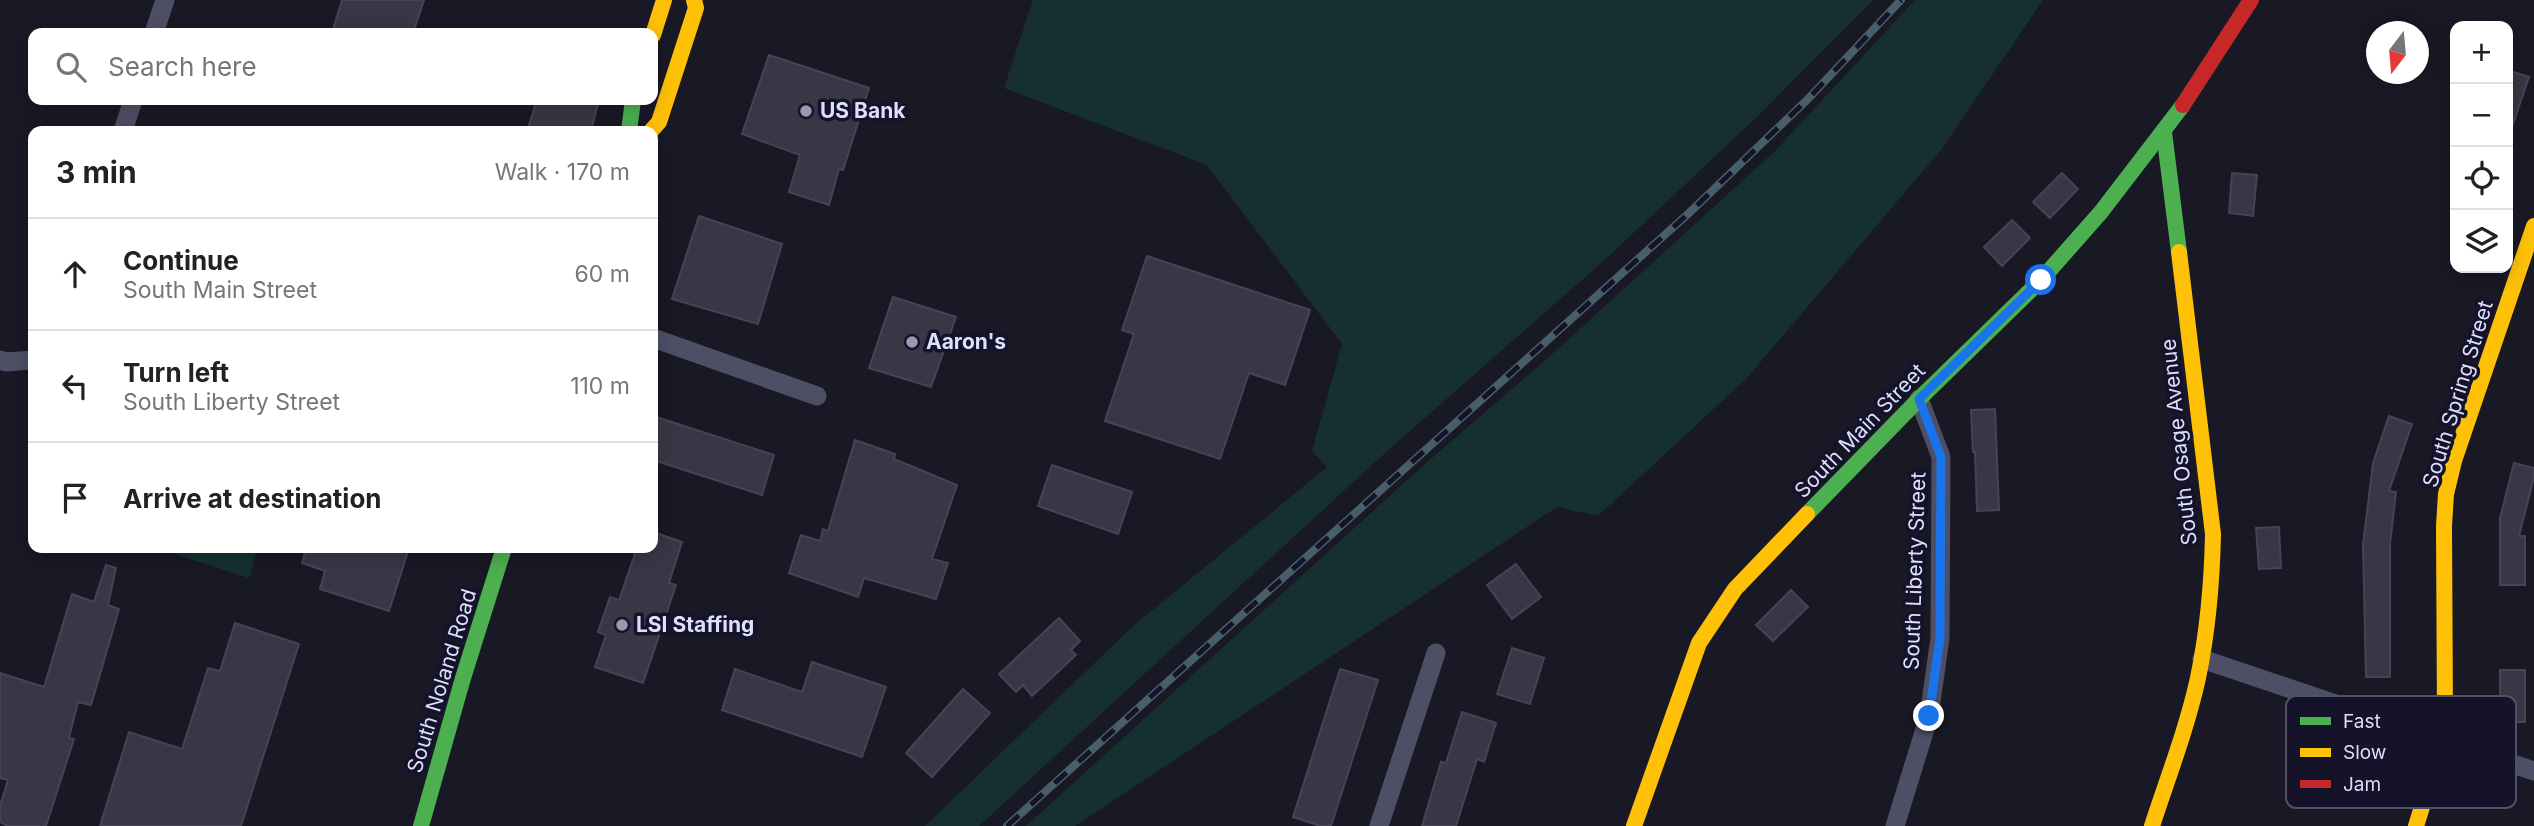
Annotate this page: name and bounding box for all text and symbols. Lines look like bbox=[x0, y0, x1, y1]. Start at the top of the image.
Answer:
north arrow bbox=[2366, 21, 2429, 84]
map controls bbox=[2450, 21, 2513, 273]
button: + bbox=[2450, 21, 2513, 84]
search box bbox=[28, 28, 658, 105]
icon: search bbox=[52, 48, 90, 86]
text: Search here bbox=[108, 51, 257, 82]
button: − bbox=[2450, 84, 2513, 147]
place label: US Bank bbox=[820, 98, 906, 123]
marker: US Bank bbox=[798, 103, 814, 119]
button: locate bbox=[2450, 147, 2513, 210]
text: 3 min bbox=[56, 154, 137, 190]
text: Walk · 170 m bbox=[495, 158, 630, 186]
button: layers bbox=[2450, 210, 2513, 273]
text: Continue bbox=[123, 245, 239, 276]
icon: ahead bbox=[56, 255, 94, 293]
text: 60 m bbox=[575, 260, 630, 288]
route start bbox=[2025, 264, 2056, 295]
text: South Main Street bbox=[123, 276, 317, 304]
street label: South Spring Street bbox=[2417, 297, 2498, 490]
place label: Aaron's bbox=[926, 329, 1006, 354]
marker: Aaron's bbox=[904, 334, 920, 350]
street label: South Osage Avenue bbox=[2155, 338, 2202, 546]
text: Turn left bbox=[123, 357, 229, 388]
street label: South Main Street bbox=[1789, 358, 1930, 503]
icon: left bbox=[56, 367, 94, 405]
text: 110 m bbox=[570, 372, 630, 400]
text: South Liberty Street bbox=[123, 388, 340, 416]
street label: South Liberty Street bbox=[1899, 471, 1930, 670]
icon: arrive bbox=[56, 479, 94, 517]
text: Arrive at destination bbox=[123, 483, 382, 514]
street label: South Noland Road bbox=[402, 586, 481, 776]
place label: LSI Staffing bbox=[636, 612, 754, 637]
marker: LSI Staffing bbox=[614, 617, 630, 633]
legend bbox=[2286, 696, 2516, 808]
route end bbox=[1913, 700, 1944, 731]
text: Fast bbox=[2343, 710, 2381, 733]
text: Slow bbox=[2343, 741, 2386, 764]
text: Jam bbox=[2343, 773, 2381, 796]

